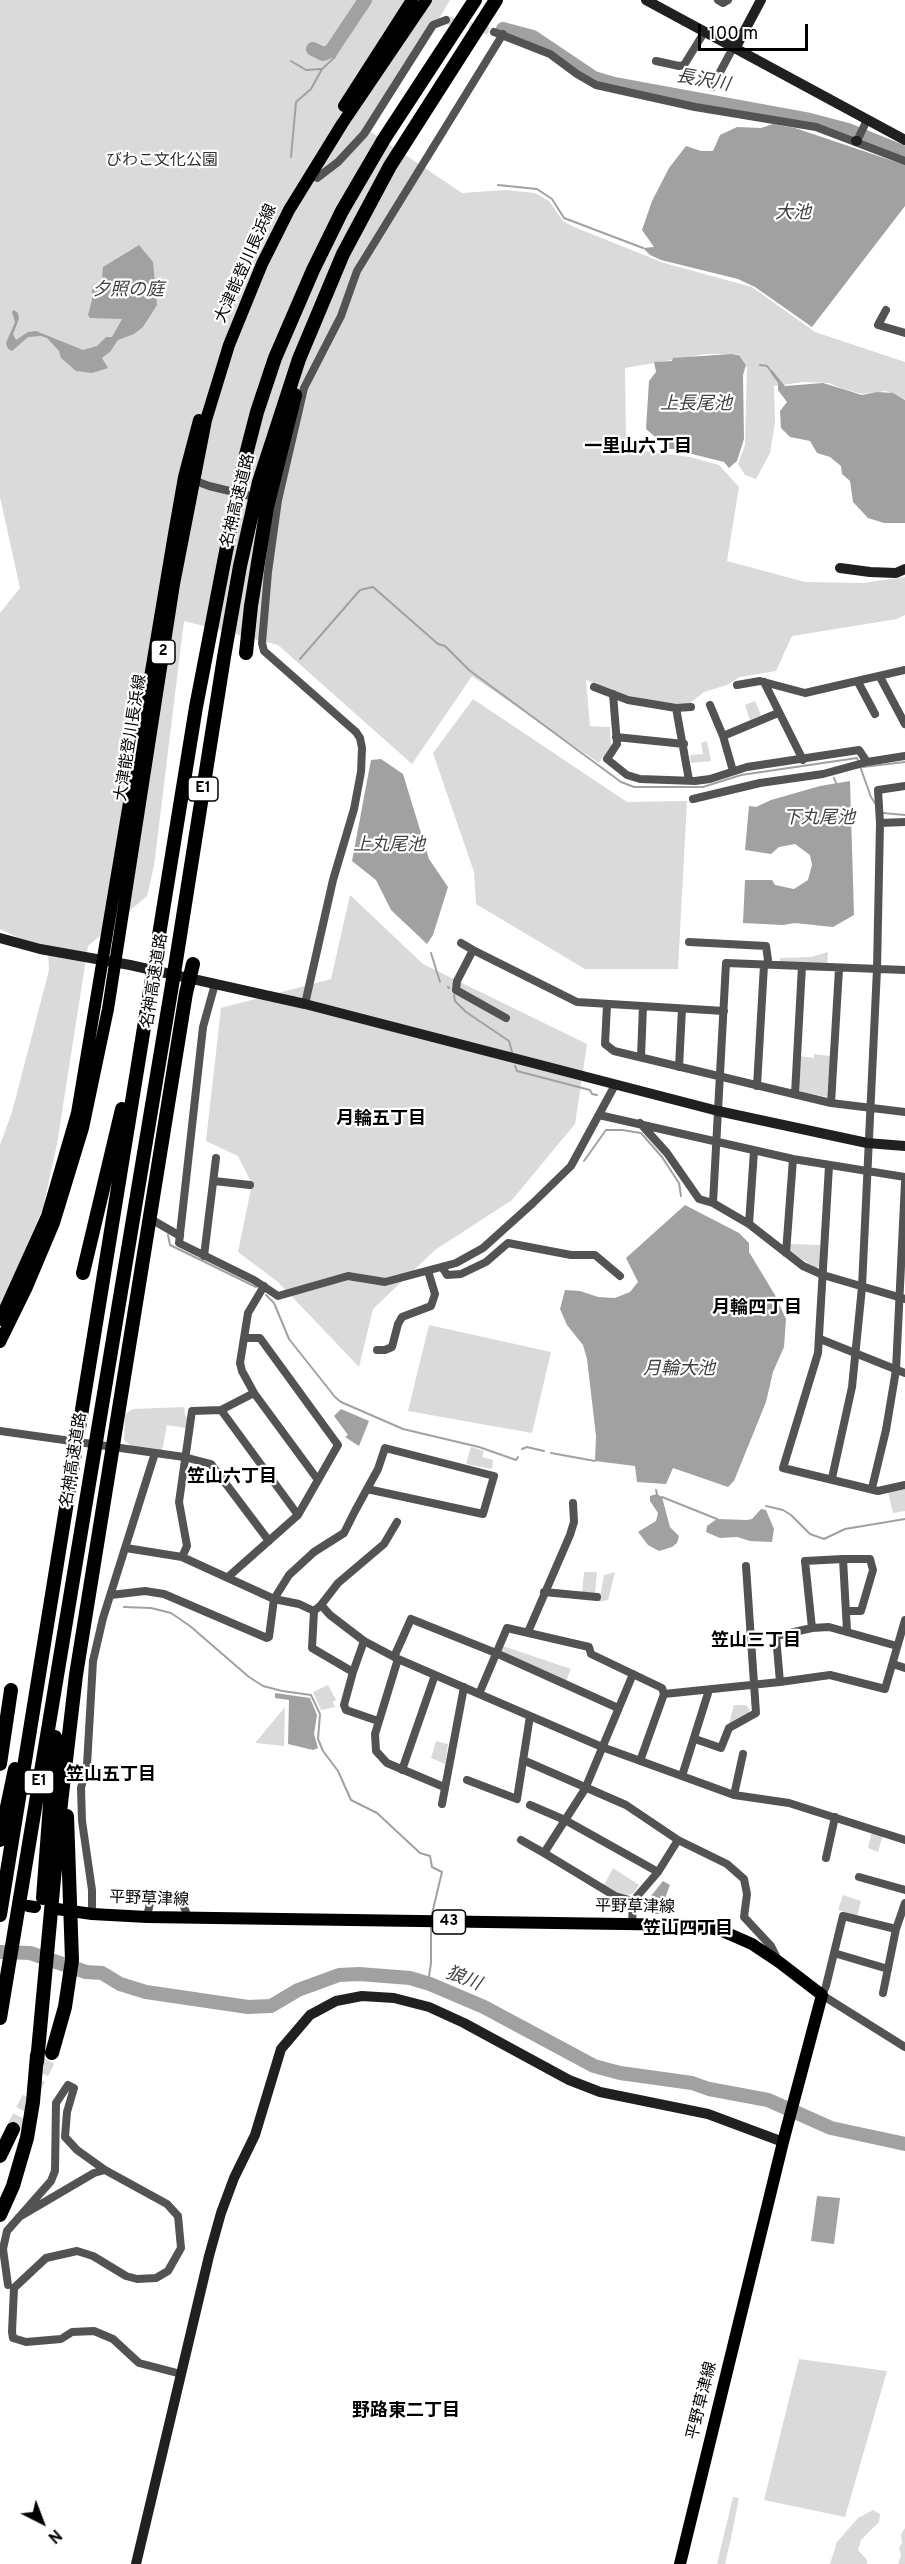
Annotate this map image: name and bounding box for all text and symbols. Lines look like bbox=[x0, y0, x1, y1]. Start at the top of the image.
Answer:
scale bar bbox=[701, 12, 810, 50]
text: 100 m bbox=[709, 23, 758, 46]
water label: 長沢川 bbox=[675, 67, 731, 97]
park label: びわこ文化公園 bbox=[106, 152, 218, 172]
street label: 大津能登川長浜線 bbox=[212, 202, 282, 326]
water label: 大池 bbox=[775, 203, 811, 225]
water label: 夕照の庭 bbox=[92, 280, 164, 302]
water label: 上長尾池 bbox=[660, 394, 732, 416]
district label: 一里山六丁目 bbox=[584, 437, 692, 459]
street label: 名神高速道路 bbox=[218, 452, 260, 550]
road number: 2 bbox=[151, 640, 175, 664]
street label: 大津能登川長浜線 bbox=[113, 673, 151, 803]
road number: E1 bbox=[188, 777, 218, 801]
water label: 下丸尾池 bbox=[783, 808, 855, 830]
water label: 上丸尾池 bbox=[353, 835, 425, 857]
street label: 名神高速道路 bbox=[139, 932, 173, 1030]
district label: 月輪五丁目 bbox=[336, 1109, 426, 1131]
district label: 月輪四丁目 bbox=[712, 1298, 802, 1320]
water label: 月輪大池 bbox=[643, 1359, 715, 1381]
street label: 名神高速道路 bbox=[58, 1411, 92, 1509]
district label: 笠山六丁目 bbox=[187, 1467, 277, 1489]
district label: 笠山三丁目 bbox=[711, 1631, 801, 1653]
district label: 笠山五丁目 bbox=[66, 1765, 156, 1787]
road number: E1 bbox=[24, 1770, 54, 1794]
street label: 平野草津線 bbox=[109, 1889, 189, 1911]
street label: 平野草津線 bbox=[595, 1898, 675, 1918]
road number: 43 bbox=[432, 1910, 466, 1934]
district label: 笠山四丁目 bbox=[643, 1919, 733, 1941]
water label: 狼川 bbox=[442, 1963, 484, 1997]
street label: 平野草津線 bbox=[684, 2360, 722, 2442]
district label: 野路東二丁目 bbox=[352, 2401, 460, 2423]
north arrow bbox=[12, 2492, 72, 2552]
text: N bbox=[43, 2524, 65, 2547]

